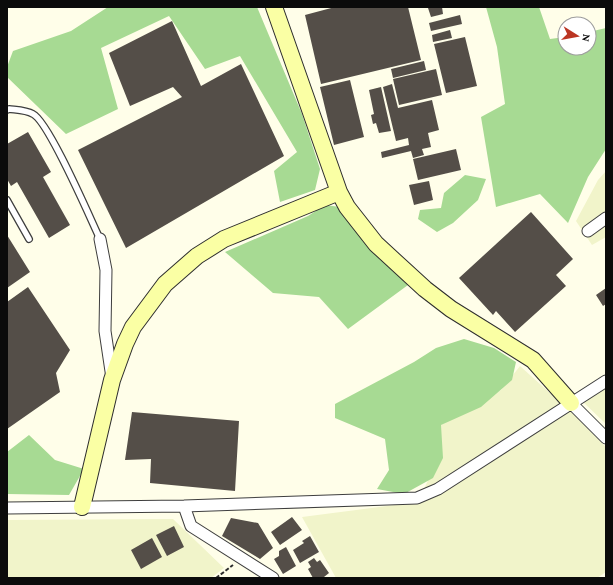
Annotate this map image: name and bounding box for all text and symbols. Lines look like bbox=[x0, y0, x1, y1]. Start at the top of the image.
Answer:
north arrow bbox=[557, 16, 597, 56]
text: N bbox=[580, 33, 593, 43]

